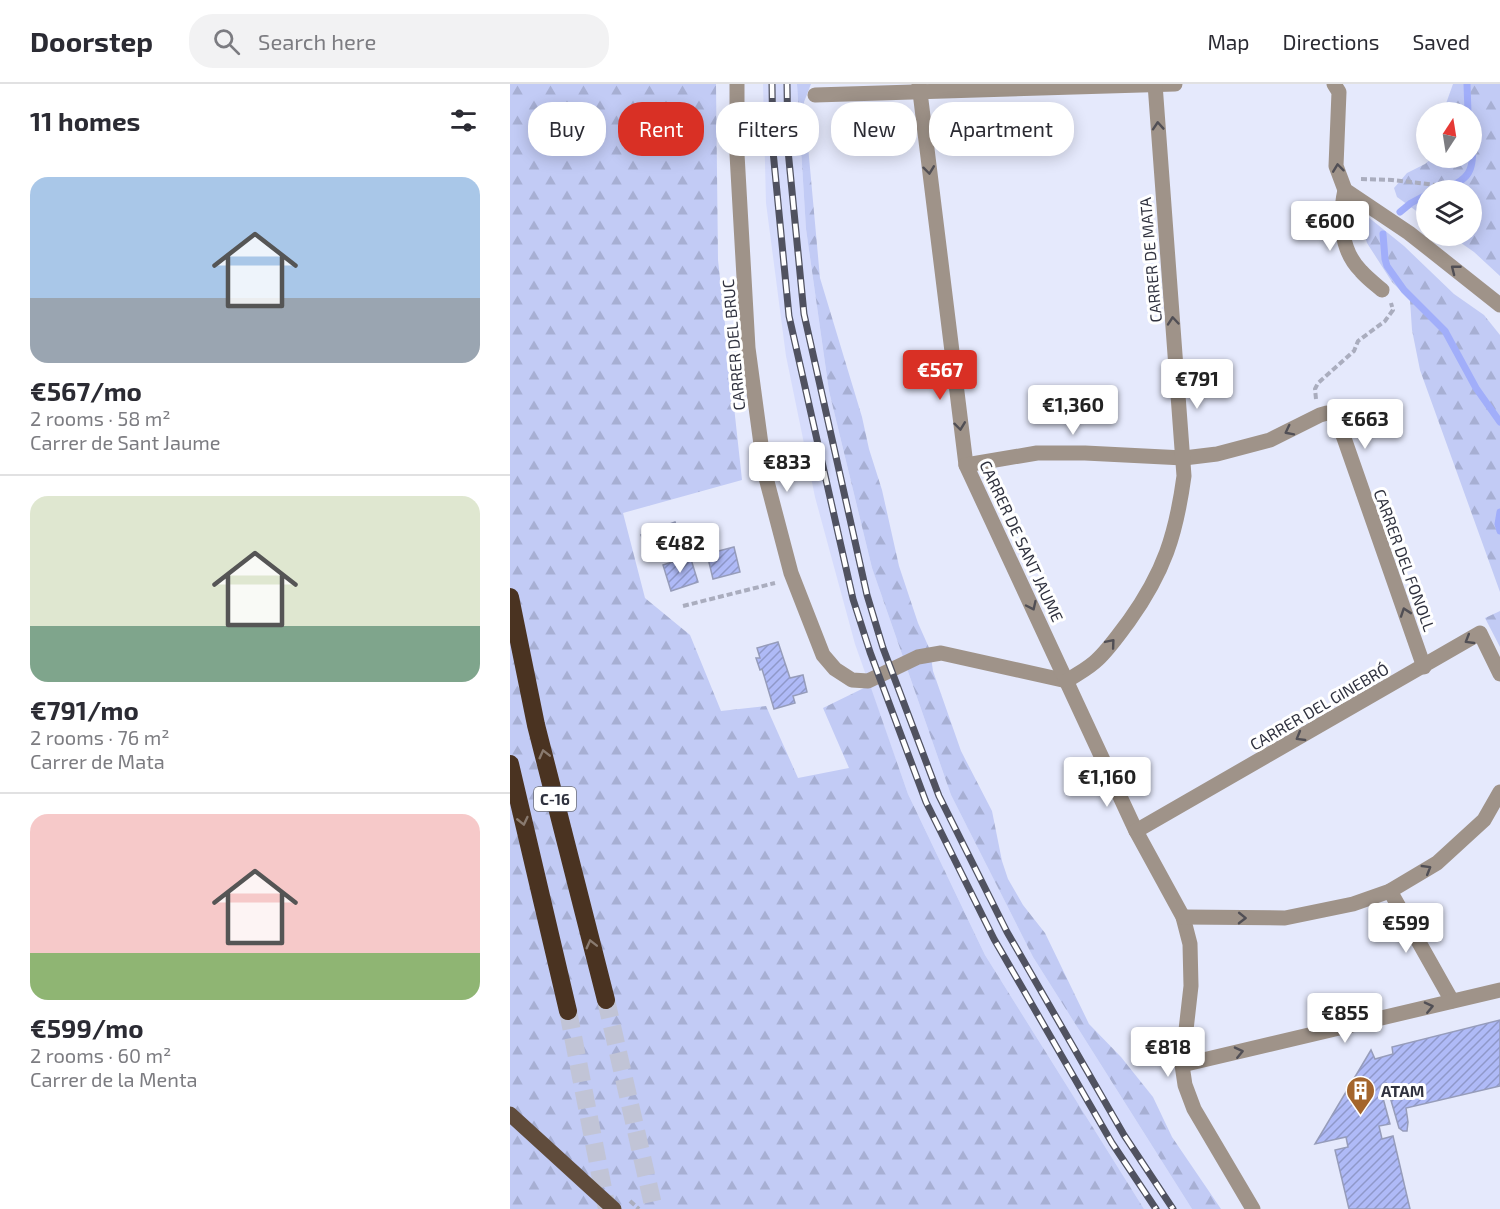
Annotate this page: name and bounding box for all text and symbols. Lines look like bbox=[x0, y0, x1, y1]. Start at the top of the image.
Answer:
search box bbox=[189, 14, 609, 68]
text: Doorstep bbox=[30, 24, 153, 58]
icon: search bbox=[210, 25, 243, 58]
text: Search here bbox=[258, 28, 376, 54]
text: Map bbox=[1207, 29, 1250, 54]
text: Directions bbox=[1283, 29, 1379, 54]
text: Saved bbox=[1412, 29, 1470, 54]
chip: Buy bbox=[528, 102, 606, 156]
chip: Rent bbox=[618, 102, 704, 156]
chip: Filters bbox=[716, 102, 819, 156]
chip: New bbox=[831, 102, 917, 156]
chip: Apartment bbox=[929, 102, 1074, 156]
north arrow bbox=[1416, 102, 1482, 168]
map controls bbox=[1416, 102, 1482, 246]
icon: filters bbox=[447, 104, 480, 137]
text: 11 homes bbox=[30, 105, 140, 136]
one-way arrow bbox=[1152, 122, 1165, 131]
one-way arrow bbox=[1332, 163, 1345, 173]
one-way arrow bbox=[922, 165, 935, 174]
button: layers bbox=[1416, 180, 1482, 246]
street label: CARRER DE MATA bbox=[1135, 196, 1165, 323]
pin: €600 bbox=[1294, 201, 1366, 252]
text: €600 bbox=[1305, 208, 1355, 232]
icon: home bbox=[201, 216, 309, 324]
one-way arrow bbox=[1451, 265, 1462, 276]
street label: CARRER DEL BRUC bbox=[718, 278, 748, 412]
one-way arrow bbox=[1167, 316, 1180, 325]
pin: €567 bbox=[904, 350, 976, 401]
text: €567 bbox=[917, 357, 963, 381]
pin: €791 bbox=[1161, 359, 1233, 410]
text: €791 bbox=[1175, 366, 1219, 390]
text: €567/mo bbox=[30, 375, 142, 406]
pin: €1,360 bbox=[1024, 385, 1122, 436]
text: €1,360 bbox=[1042, 392, 1104, 416]
pin: €663 bbox=[1329, 399, 1401, 450]
text: 2 rooms · 58 m² bbox=[30, 406, 171, 430]
text: €663 bbox=[1341, 406, 1389, 430]
one-way arrow bbox=[953, 421, 966, 431]
one-way arrow bbox=[1285, 424, 1296, 436]
text: Carrer de Sant Jaume bbox=[30, 430, 221, 454]
pin: €833 bbox=[751, 442, 823, 493]
text: €833 bbox=[763, 449, 811, 473]
street label: CARRER DE SANT JAUME bbox=[976, 457, 1068, 625]
street label: CARRER DEL FONOLL bbox=[1370, 486, 1440, 634]
pin: €482 bbox=[644, 523, 716, 574]
text: €482 bbox=[655, 530, 705, 554]
icon: home bbox=[201, 535, 309, 643]
one-way arrow bbox=[1024, 599, 1036, 610]
one-way arrow bbox=[1399, 607, 1412, 618]
one-way arrow bbox=[1465, 632, 1475, 644]
one-way arrow bbox=[1104, 639, 1115, 650]
street label: CARRER DEL GINEBRÓ bbox=[1246, 658, 1392, 754]
text: €791/mo bbox=[30, 694, 139, 725]
text: 2 rooms · 76 m² bbox=[30, 725, 169, 749]
one-way arrow bbox=[1296, 730, 1306, 742]
text: Carrer de Mata bbox=[30, 749, 165, 773]
one-way arrow bbox=[538, 750, 551, 760]
pin: €1,160 bbox=[1058, 757, 1156, 808]
text: €1,160 bbox=[1078, 764, 1136, 788]
road number: C-16 bbox=[534, 787, 576, 811]
one-way arrow bbox=[516, 816, 529, 826]
icon: home bbox=[201, 853, 309, 961]
one-way arrow bbox=[1420, 865, 1431, 876]
pin: €599 bbox=[1370, 903, 1442, 954]
text: €599 bbox=[1382, 910, 1430, 934]
one-way arrow bbox=[1237, 912, 1246, 924]
one-way arrow bbox=[586, 939, 599, 949]
pin: €855 bbox=[1309, 993, 1381, 1044]
text: €855 bbox=[1321, 1000, 1369, 1024]
one-way arrow bbox=[1424, 1001, 1434, 1014]
text: €599/mo bbox=[30, 1012, 144, 1043]
pin: €818 bbox=[1132, 1027, 1204, 1078]
text: €818 bbox=[1145, 1034, 1191, 1058]
text: 2 rooms · 60 m² bbox=[30, 1043, 171, 1067]
one-way arrow bbox=[1234, 1046, 1244, 1059]
text: Carrer de la Menta bbox=[30, 1067, 198, 1091]
building icon: ATAM bbox=[1344, 1074, 1376, 1116]
place label: ATAM bbox=[1381, 1081, 1424, 1100]

